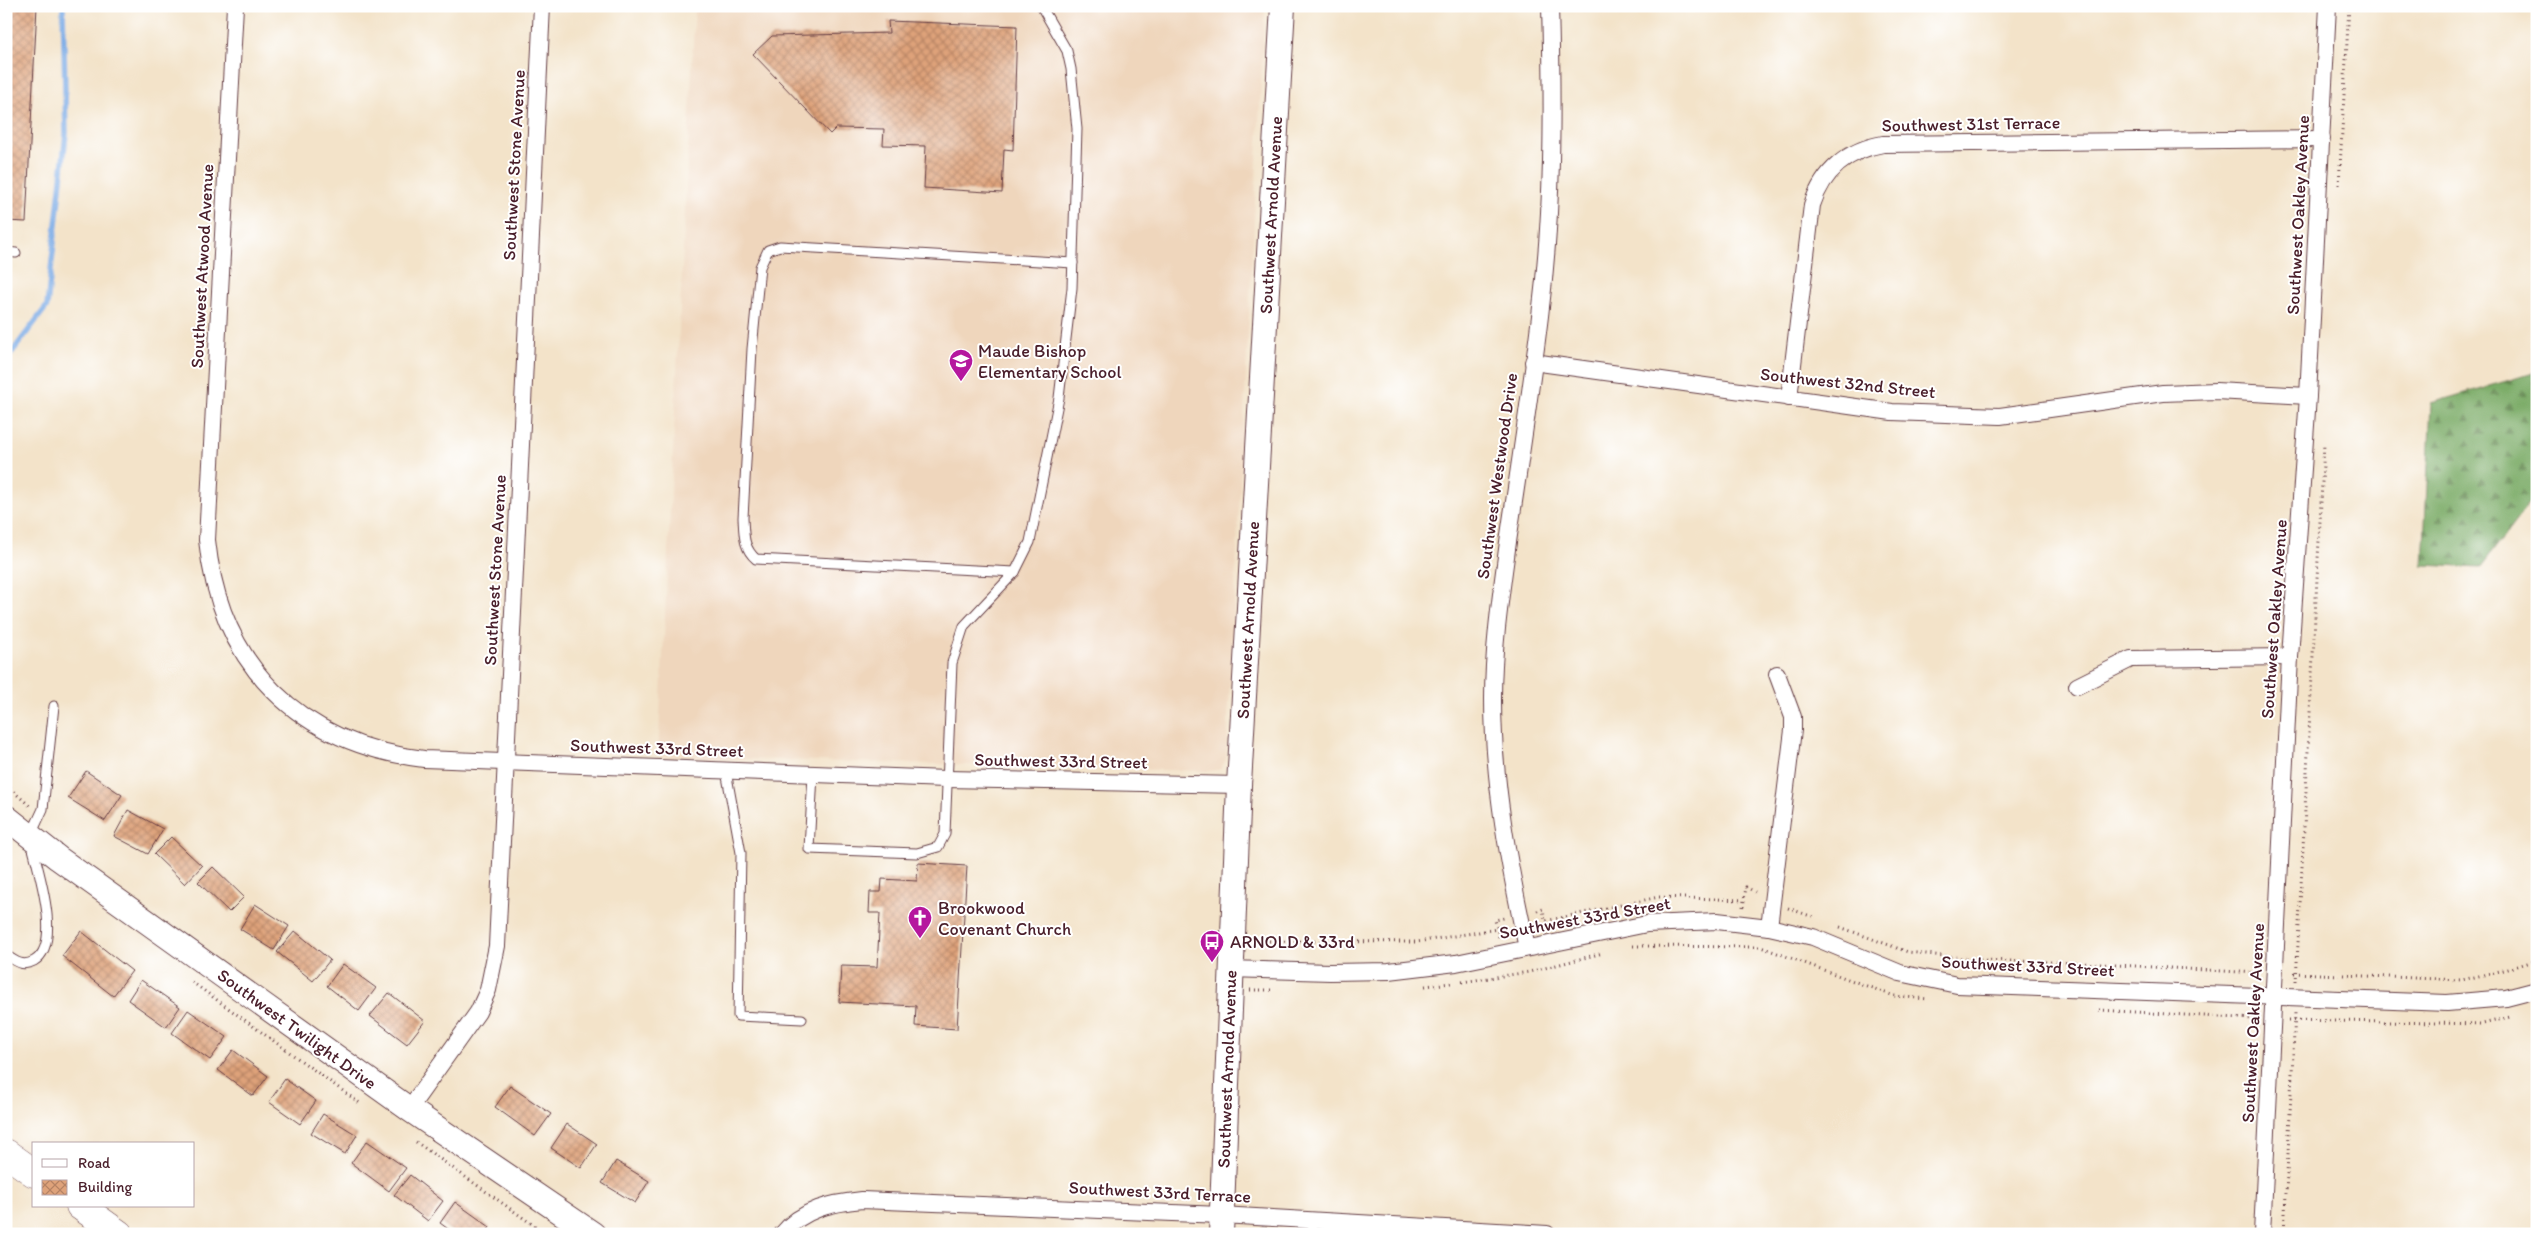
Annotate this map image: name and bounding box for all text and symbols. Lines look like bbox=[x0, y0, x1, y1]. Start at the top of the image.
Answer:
street label: Southwest Stone Avenue bbox=[498, 69, 530, 261]
street label: Southwest 31st Terrace bbox=[1881, 111, 2061, 137]
street label: Southwest Oakley Avenue bbox=[2282, 115, 2314, 315]
street label: Southwest Arnold Avenue bbox=[1255, 116, 1287, 314]
street label: Southwest Atwood Avenue bbox=[186, 163, 218, 369]
place label: Maude Bishop Elementary School bbox=[978, 340, 1122, 383]
school or university icon: Maude Bishop Elementary School bbox=[948, 348, 974, 382]
street label: Southwest 32nd Street bbox=[1759, 363, 1937, 403]
street label: Southwest Westwood Drive bbox=[1472, 371, 1522, 581]
street label: Southwest Stone Avenue bbox=[479, 474, 511, 666]
street label: Southwest Oakley Avenue bbox=[2256, 519, 2292, 719]
street label: Southwest Arnold Avenue bbox=[1232, 521, 1264, 719]
street label: Southwest 33rd Street bbox=[570, 734, 744, 762]
street label: Southwest 33rd Street bbox=[974, 748, 1148, 774]
street label: Southwest 33rd Street bbox=[1498, 892, 1673, 944]
place label: Brookwood Covenant Church bbox=[938, 897, 1071, 940]
church icon: Brookwood Covenant Church bbox=[907, 905, 933, 939]
street label: Southwest Oakley Avenue bbox=[2237, 923, 2269, 1123]
bus stop icon: ARNOLD & 33rd bbox=[1199, 929, 1225, 963]
place label: ARNOLD & 33rd bbox=[1230, 931, 1355, 953]
street label: Southwest 33rd Street bbox=[1941, 950, 2115, 982]
street label: Southwest Twilight Drive bbox=[213, 964, 381, 1094]
street label: Southwest Arnold Avenue bbox=[1213, 970, 1241, 1168]
legend bbox=[32, 1142, 195, 1208]
text: Road bbox=[78, 1154, 111, 1172]
street label: Southwest 33rd Terrace bbox=[1068, 1176, 1252, 1208]
text: Building bbox=[78, 1178, 132, 1196]

